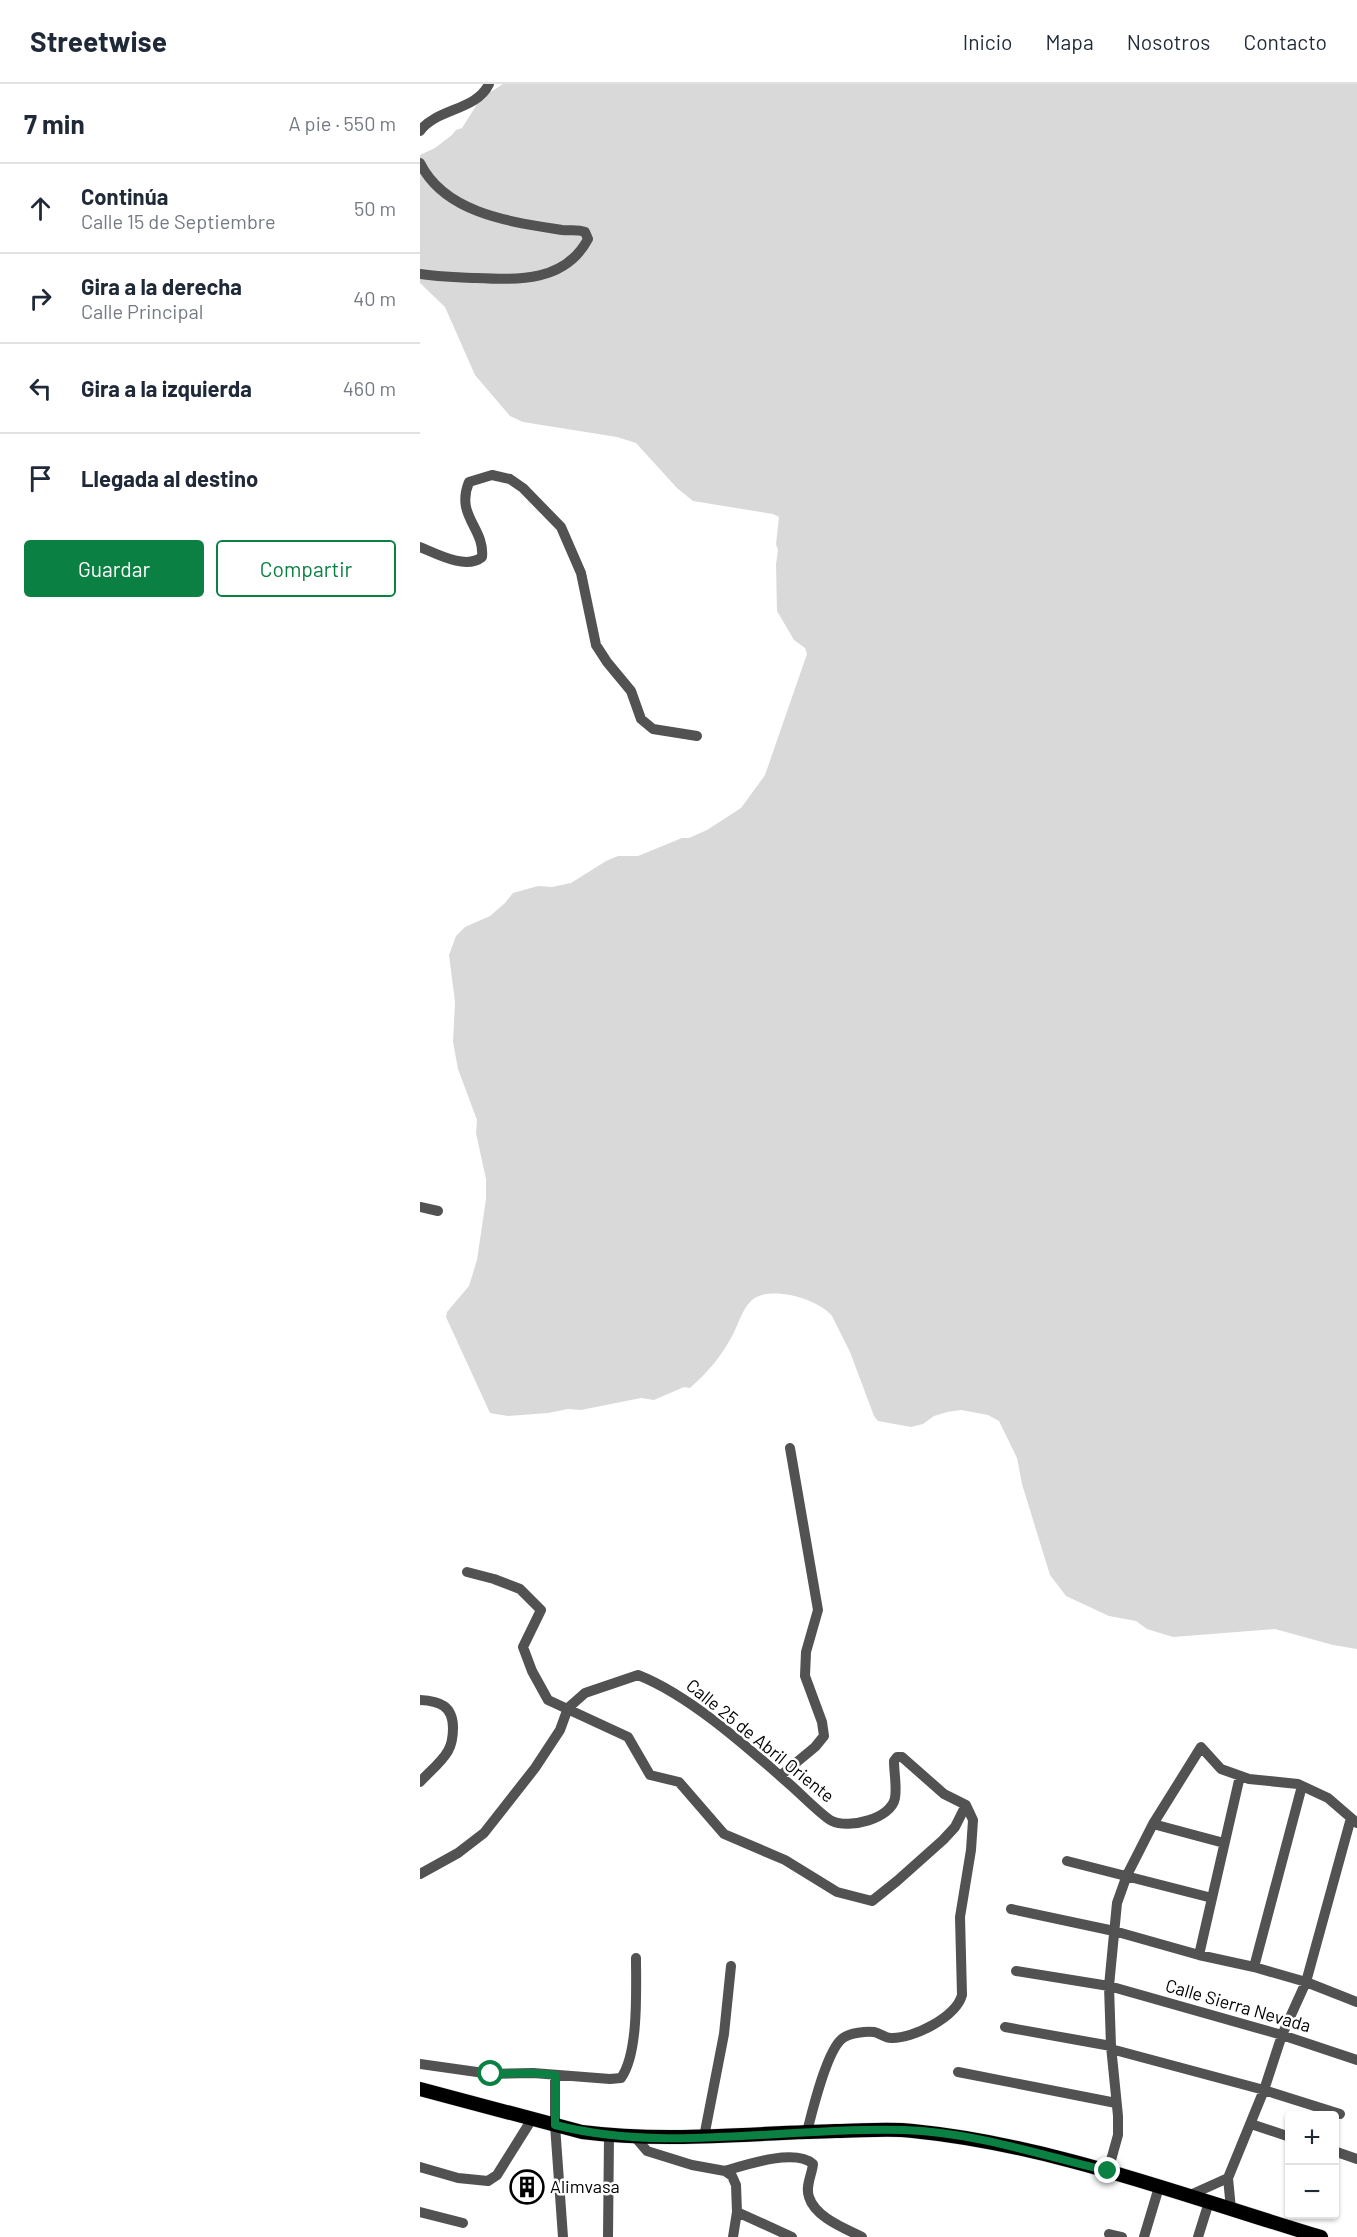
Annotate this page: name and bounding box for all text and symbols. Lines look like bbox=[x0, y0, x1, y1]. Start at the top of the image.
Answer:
text: Streetwise bbox=[30, 24, 167, 58]
text: Inicio bbox=[963, 29, 1013, 54]
text: Mapa bbox=[1046, 29, 1094, 54]
text: Nosotros bbox=[1127, 29, 1210, 54]
text: Contacto bbox=[1243, 29, 1327, 54]
text: 7 min bbox=[24, 108, 85, 139]
text: A pie · 550 m bbox=[288, 111, 396, 135]
text: Continúa bbox=[81, 183, 168, 209]
icon: ahead bbox=[24, 192, 57, 225]
text: 50 m bbox=[354, 196, 396, 220]
text: Calle 15 de Septiembre bbox=[81, 209, 276, 233]
text: Gira a la derecha bbox=[81, 273, 242, 299]
icon: right bbox=[24, 282, 57, 315]
text: 40 m bbox=[353, 286, 396, 310]
text: Calle Principal bbox=[81, 299, 203, 323]
icon: left bbox=[24, 372, 57, 405]
text: Gira a la izquierda bbox=[81, 375, 252, 401]
text: 460 m bbox=[343, 376, 396, 400]
icon: arrive bbox=[24, 462, 57, 495]
text: Llegada al destino bbox=[81, 465, 258, 491]
button: Guardar bbox=[24, 540, 204, 597]
button: Compartir bbox=[216, 540, 396, 597]
street label: Calle 25 de Abril Oriente bbox=[682, 1674, 839, 1807]
street label: Calle Sierra Nevada bbox=[1163, 1974, 1313, 2036]
route start bbox=[477, 2060, 503, 2086]
map controls bbox=[1285, 2111, 1339, 2219]
button: + bbox=[1285, 2111, 1339, 2165]
route end bbox=[1094, 2157, 1120, 2183]
button: − bbox=[1285, 2165, 1339, 2219]
building icon: Alimvasa bbox=[509, 2169, 545, 2205]
place label: Alimvasa bbox=[550, 2175, 620, 2197]

